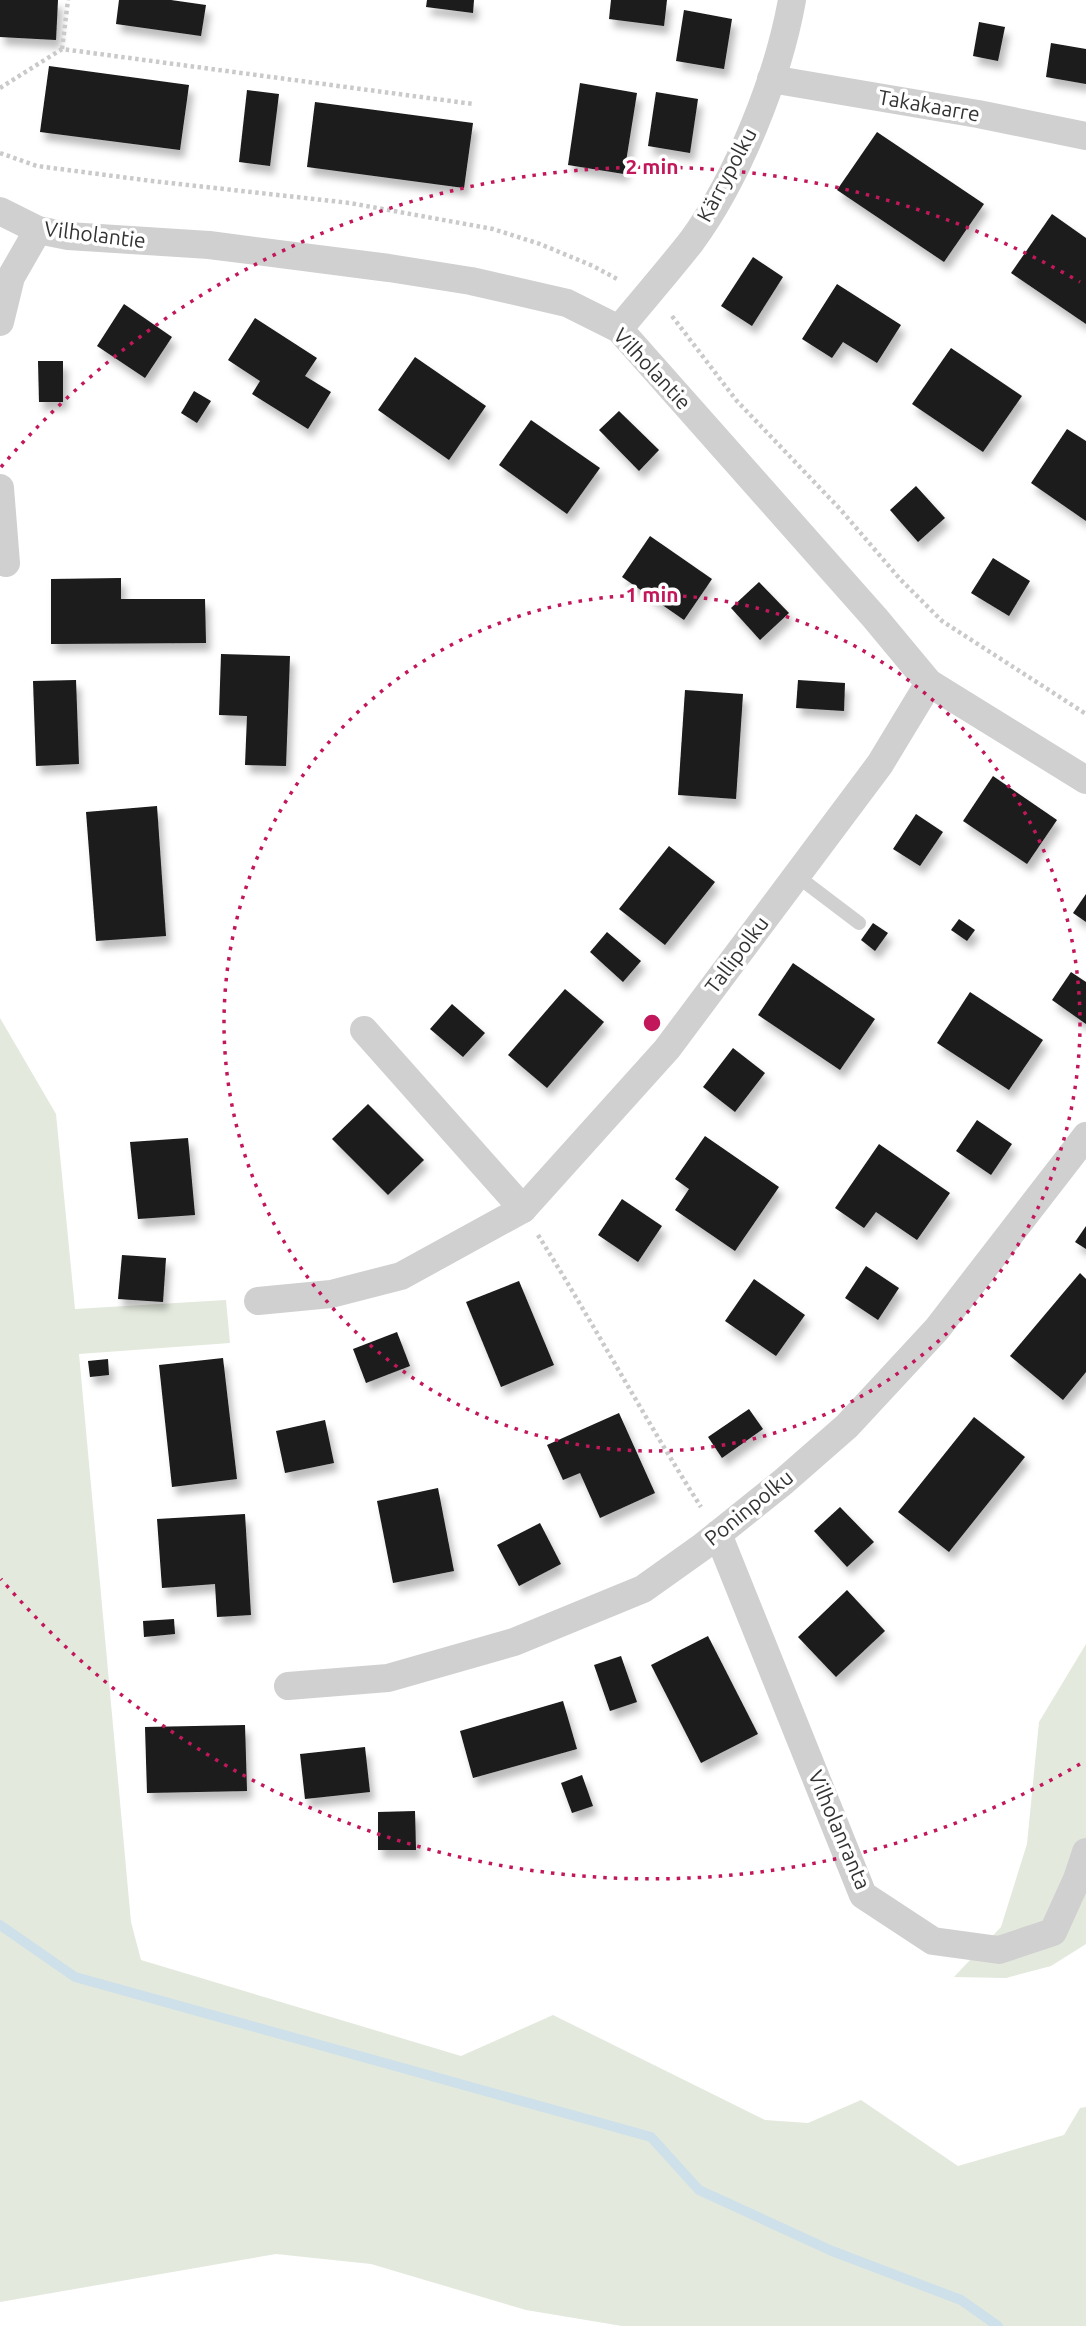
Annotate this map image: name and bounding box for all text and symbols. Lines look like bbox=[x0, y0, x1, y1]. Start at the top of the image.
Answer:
street label: Takakaarre bbox=[877, 84, 982, 126]
street label: Kärrypolku bbox=[691, 124, 761, 226]
text: 2 min bbox=[625, 154, 679, 178]
street label: Vilholantie bbox=[43, 216, 147, 252]
street label: Vilholantie bbox=[609, 323, 696, 414]
text: 1 min bbox=[625, 582, 679, 606]
street label: Tallipolku bbox=[699, 911, 773, 998]
centre of rings bbox=[640, 1011, 664, 1035]
street label: Poninpolku bbox=[699, 1464, 797, 1550]
street label: Vilholanranta bbox=[804, 1766, 876, 1893]

